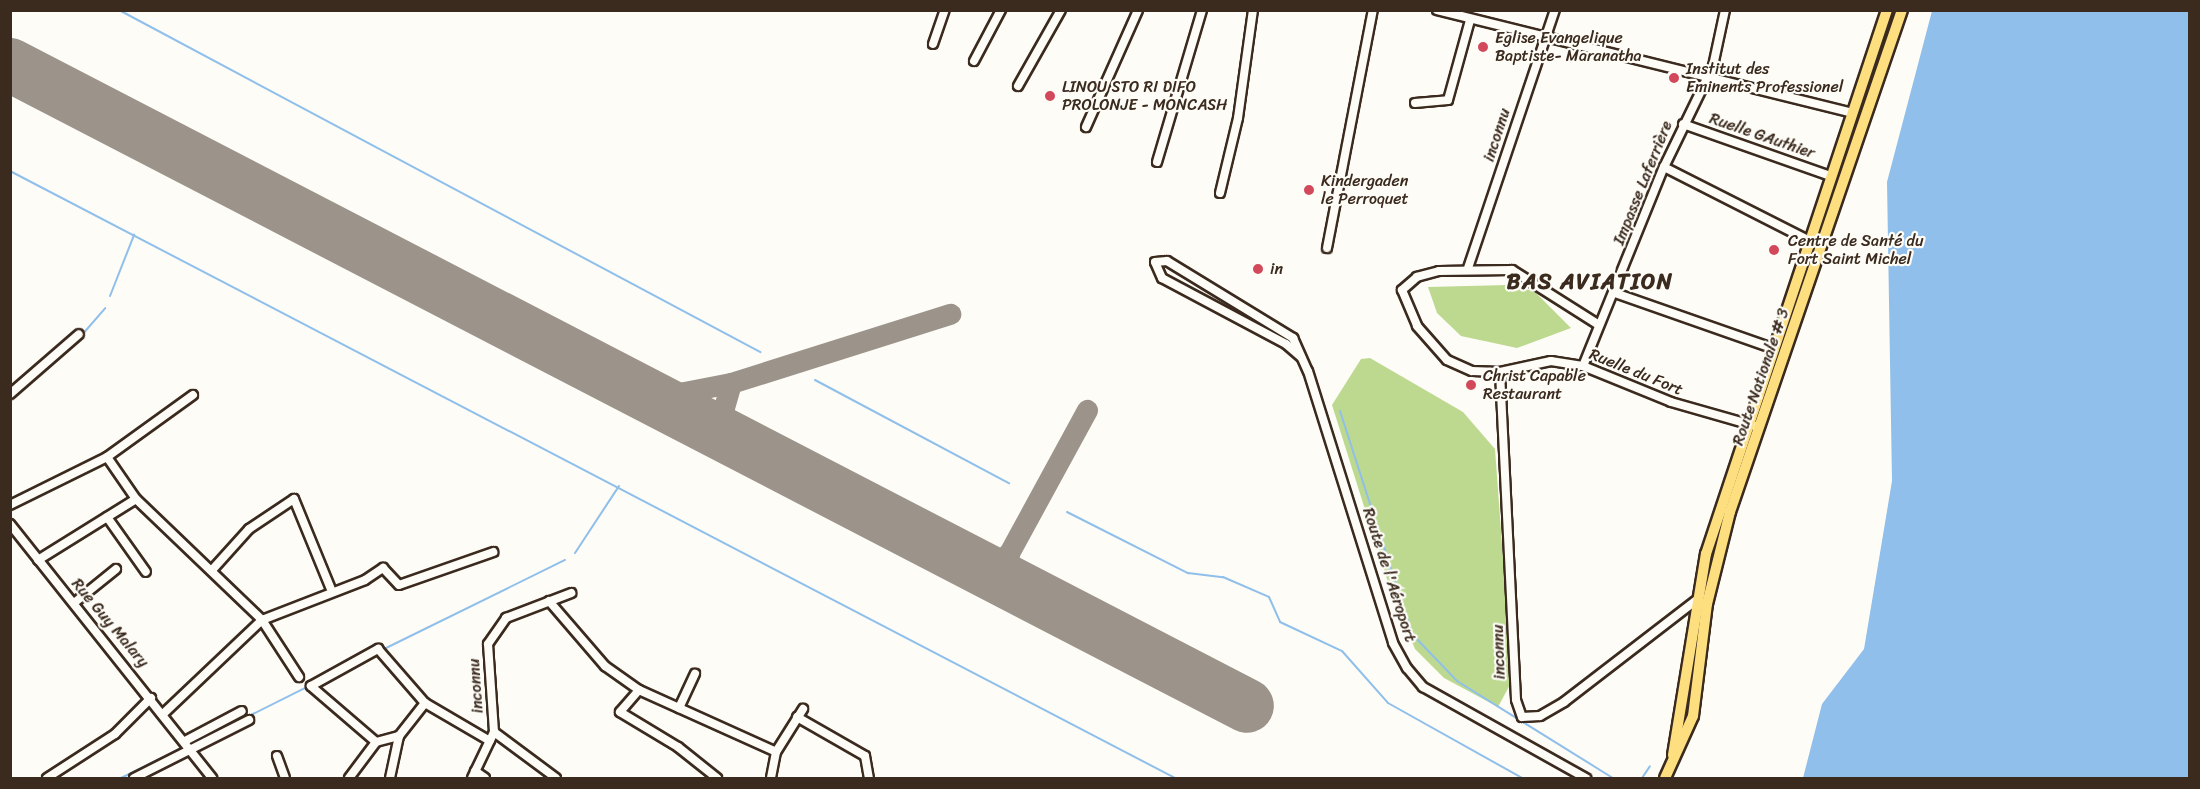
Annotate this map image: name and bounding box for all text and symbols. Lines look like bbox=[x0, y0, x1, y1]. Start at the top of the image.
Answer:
place label: Eglise Evangelique Baptiste- Maranatha bbox=[1495, 28, 1641, 66]
marker: Eglise Evangelique Baptiste- Maranatha bbox=[1476, 40, 1490, 54]
place label: Institut des Eminents Professionel bbox=[1686, 59, 1843, 97]
marker: Institut des Eminents Professionel bbox=[1667, 71, 1681, 85]
place label: LINOU STO RI DIFO PROLONJE - MONCASH bbox=[1062, 77, 1229, 115]
marker: LINOU STO RI DIFO PROLONJE - MONCASH bbox=[1043, 89, 1057, 103]
street label: inconnu bbox=[1479, 106, 1515, 164]
street label: Ruelle GAuthier bbox=[1707, 109, 1817, 163]
street label: Impasse Laferrière bbox=[1609, 118, 1677, 248]
place label: Kindergaden le Perroquet bbox=[1321, 171, 1409, 209]
marker: Kindergaden le Perroquet bbox=[1302, 183, 1316, 197]
place label: Centre de Santé du Fort Saint Michel bbox=[1788, 231, 1925, 269]
marker: Centre de Santé du Fort Saint Michel bbox=[1765, 241, 1783, 259]
place label: in bbox=[1270, 259, 1283, 279]
marker: in bbox=[1251, 262, 1265, 276]
district label: BAS AVIATION bbox=[1508, 269, 1672, 295]
street label: Route Nationale # 3 bbox=[1729, 306, 1793, 448]
street label: Ruelle du Fort bbox=[1586, 345, 1686, 399]
place label: Christ Capable Restaurant bbox=[1483, 366, 1585, 404]
marker: Christ Capable Restaurant bbox=[1464, 378, 1478, 392]
street label: Route de l'Aéroport bbox=[1358, 505, 1420, 645]
street label: Rue Guy Malary bbox=[67, 575, 153, 671]
street label: inconnu bbox=[1488, 624, 1510, 680]
street label: inconnu bbox=[465, 658, 487, 714]

